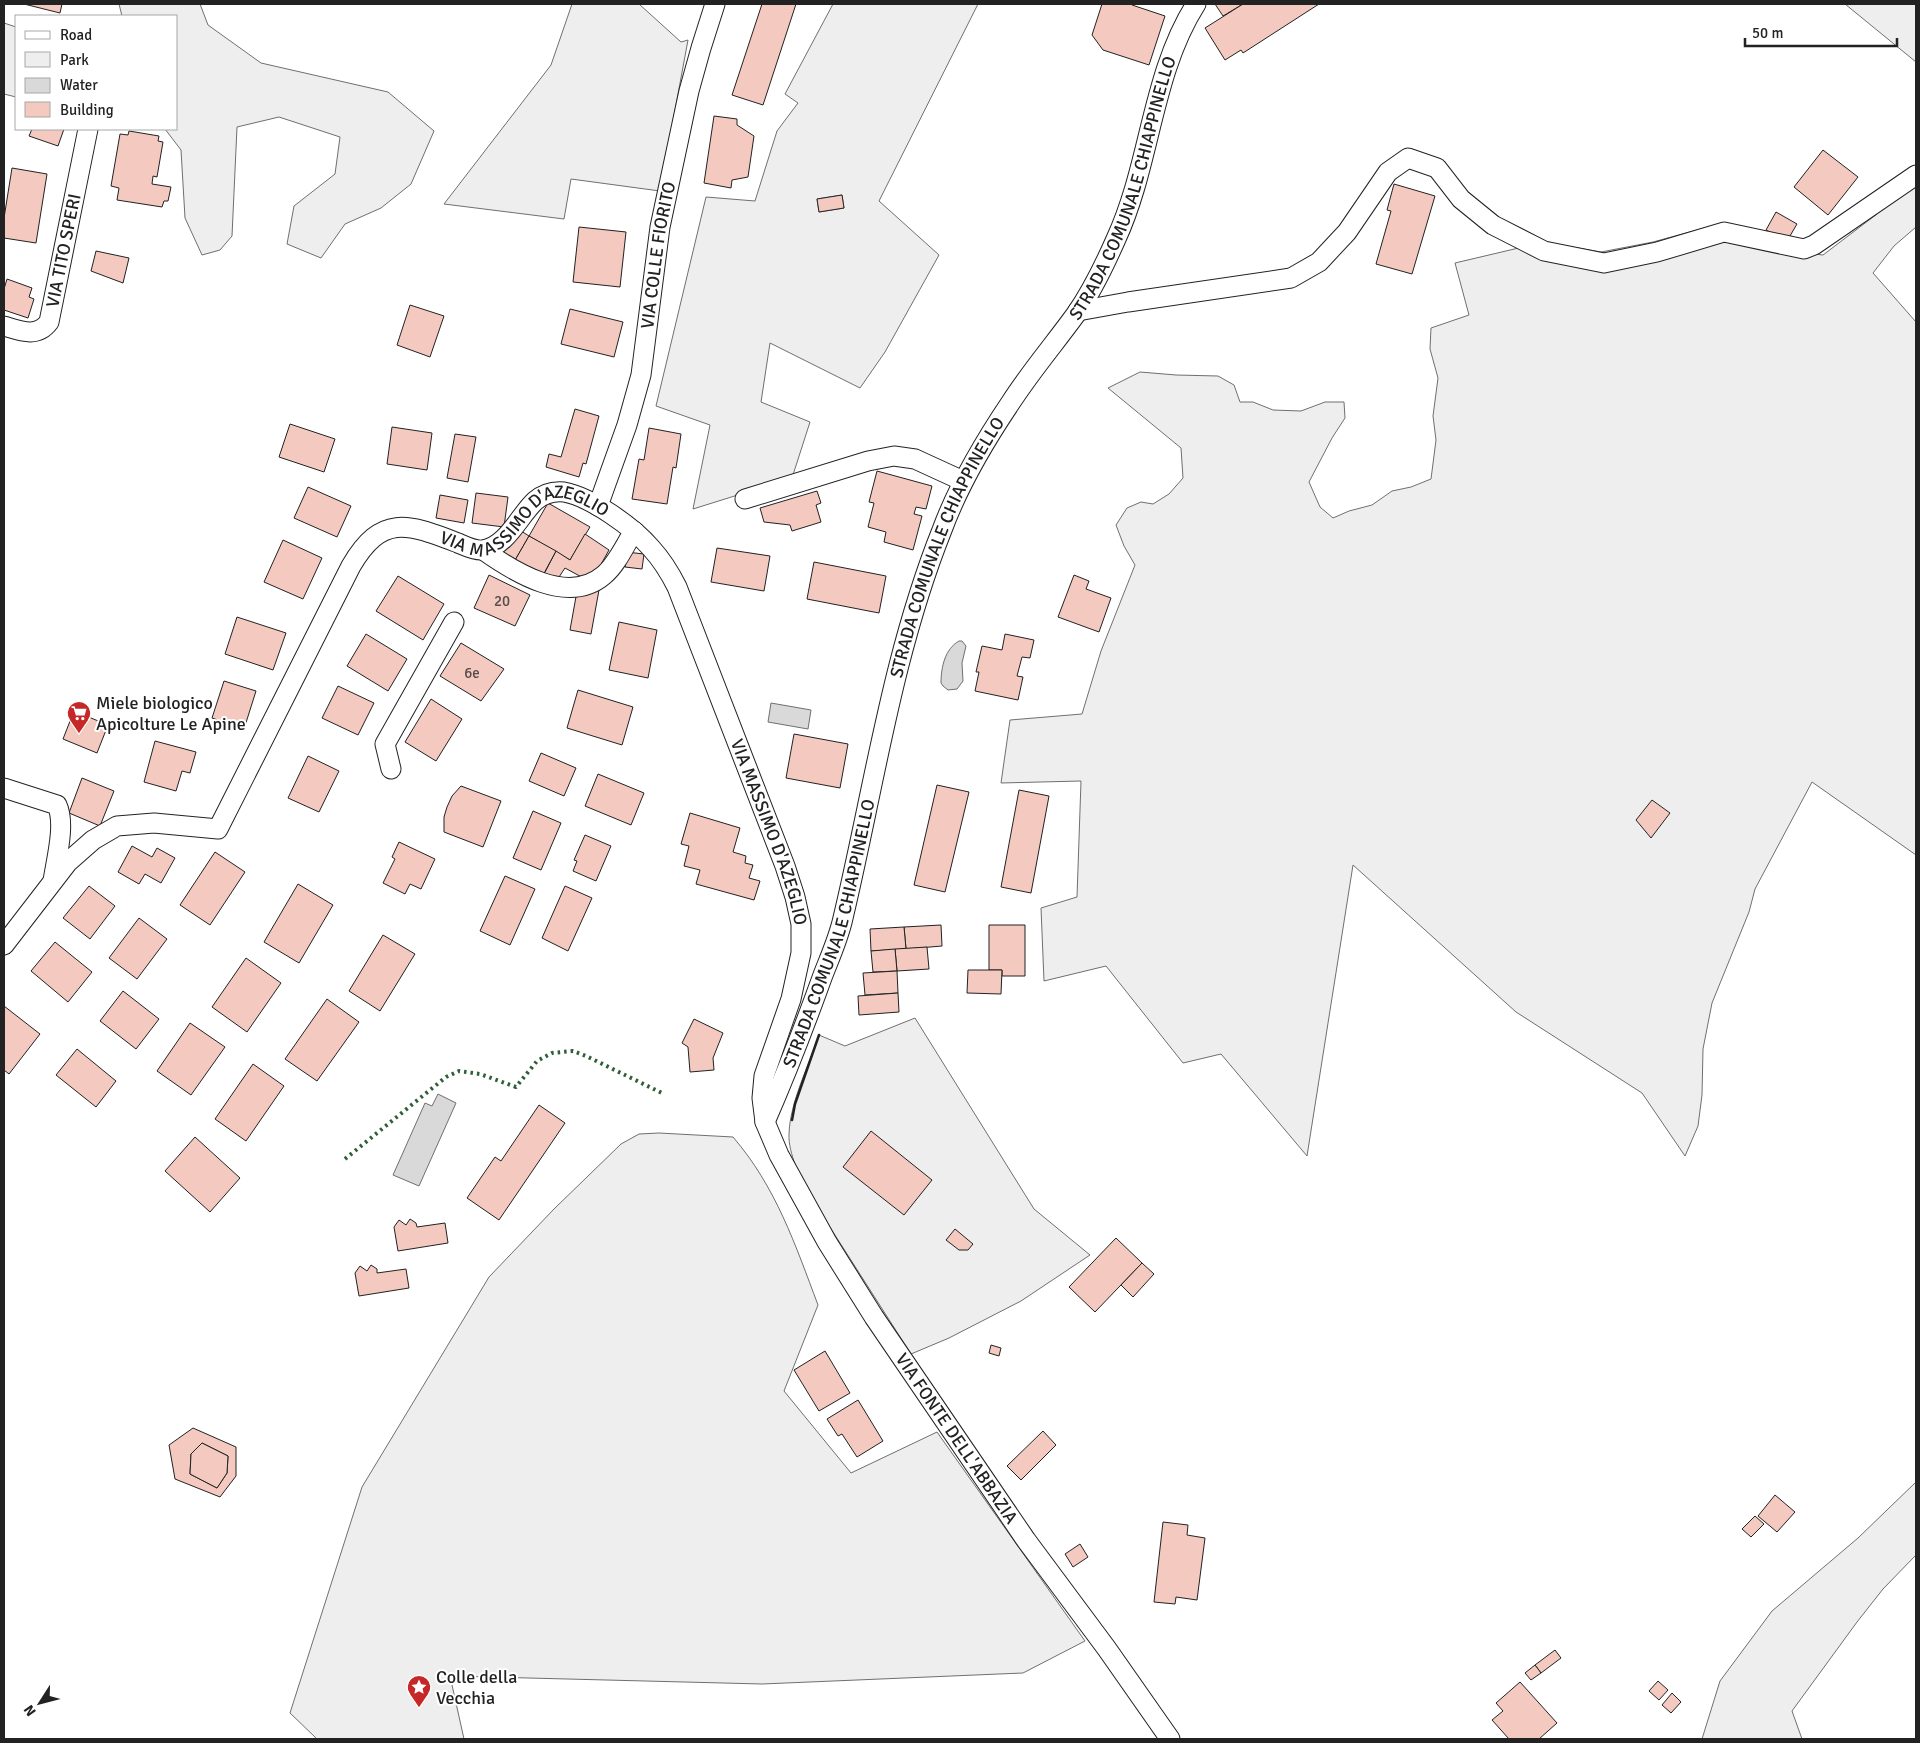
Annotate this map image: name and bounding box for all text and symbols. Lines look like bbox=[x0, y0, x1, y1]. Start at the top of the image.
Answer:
legend bbox=[15, 15, 178, 130]
scale bar bbox=[1745, 15, 1898, 47]
text: 50 m bbox=[1752, 24, 1783, 42]
text: Road bbox=[60, 26, 92, 44]
text: Park bbox=[60, 51, 89, 69]
street label: STRADA COMUNALE CHIAPPINELLO bbox=[1064, 53, 1181, 324]
text: Water bbox=[60, 76, 98, 94]
text: Building bbox=[60, 101, 114, 119]
street label: VIA COLLE FIORITO bbox=[636, 180, 680, 330]
street label: VIA TITO SPERI bbox=[41, 192, 86, 309]
street label: STRADA COMUNALE CHIAPPINELLO bbox=[885, 413, 1009, 680]
street label: VIA MASSIMO D'AZEGLIO bbox=[437, 481, 613, 562]
house number: 20 bbox=[494, 592, 510, 610]
house number: 6e bbox=[464, 664, 480, 682]
place label: Miele biologico Apicolture Le Apine bbox=[96, 692, 246, 735]
supermarket icon: Miele biologico Apicolture Le Apine bbox=[66, 700, 92, 734]
street label: VIA MASSIMO D'AZEGLIO bbox=[726, 736, 812, 927]
street label: STRADA COMUNALE CHIAPPINELLO bbox=[778, 797, 880, 1071]
street label: VIA FONTE DELL'ABBAZIA bbox=[891, 1349, 1023, 1528]
place label: Colle della Vecchia bbox=[436, 1666, 517, 1709]
place icon: Colle della Vecchia bbox=[406, 1674, 432, 1708]
north arrow bbox=[15, 1678, 65, 1728]
text: N bbox=[20, 1701, 40, 1719]

